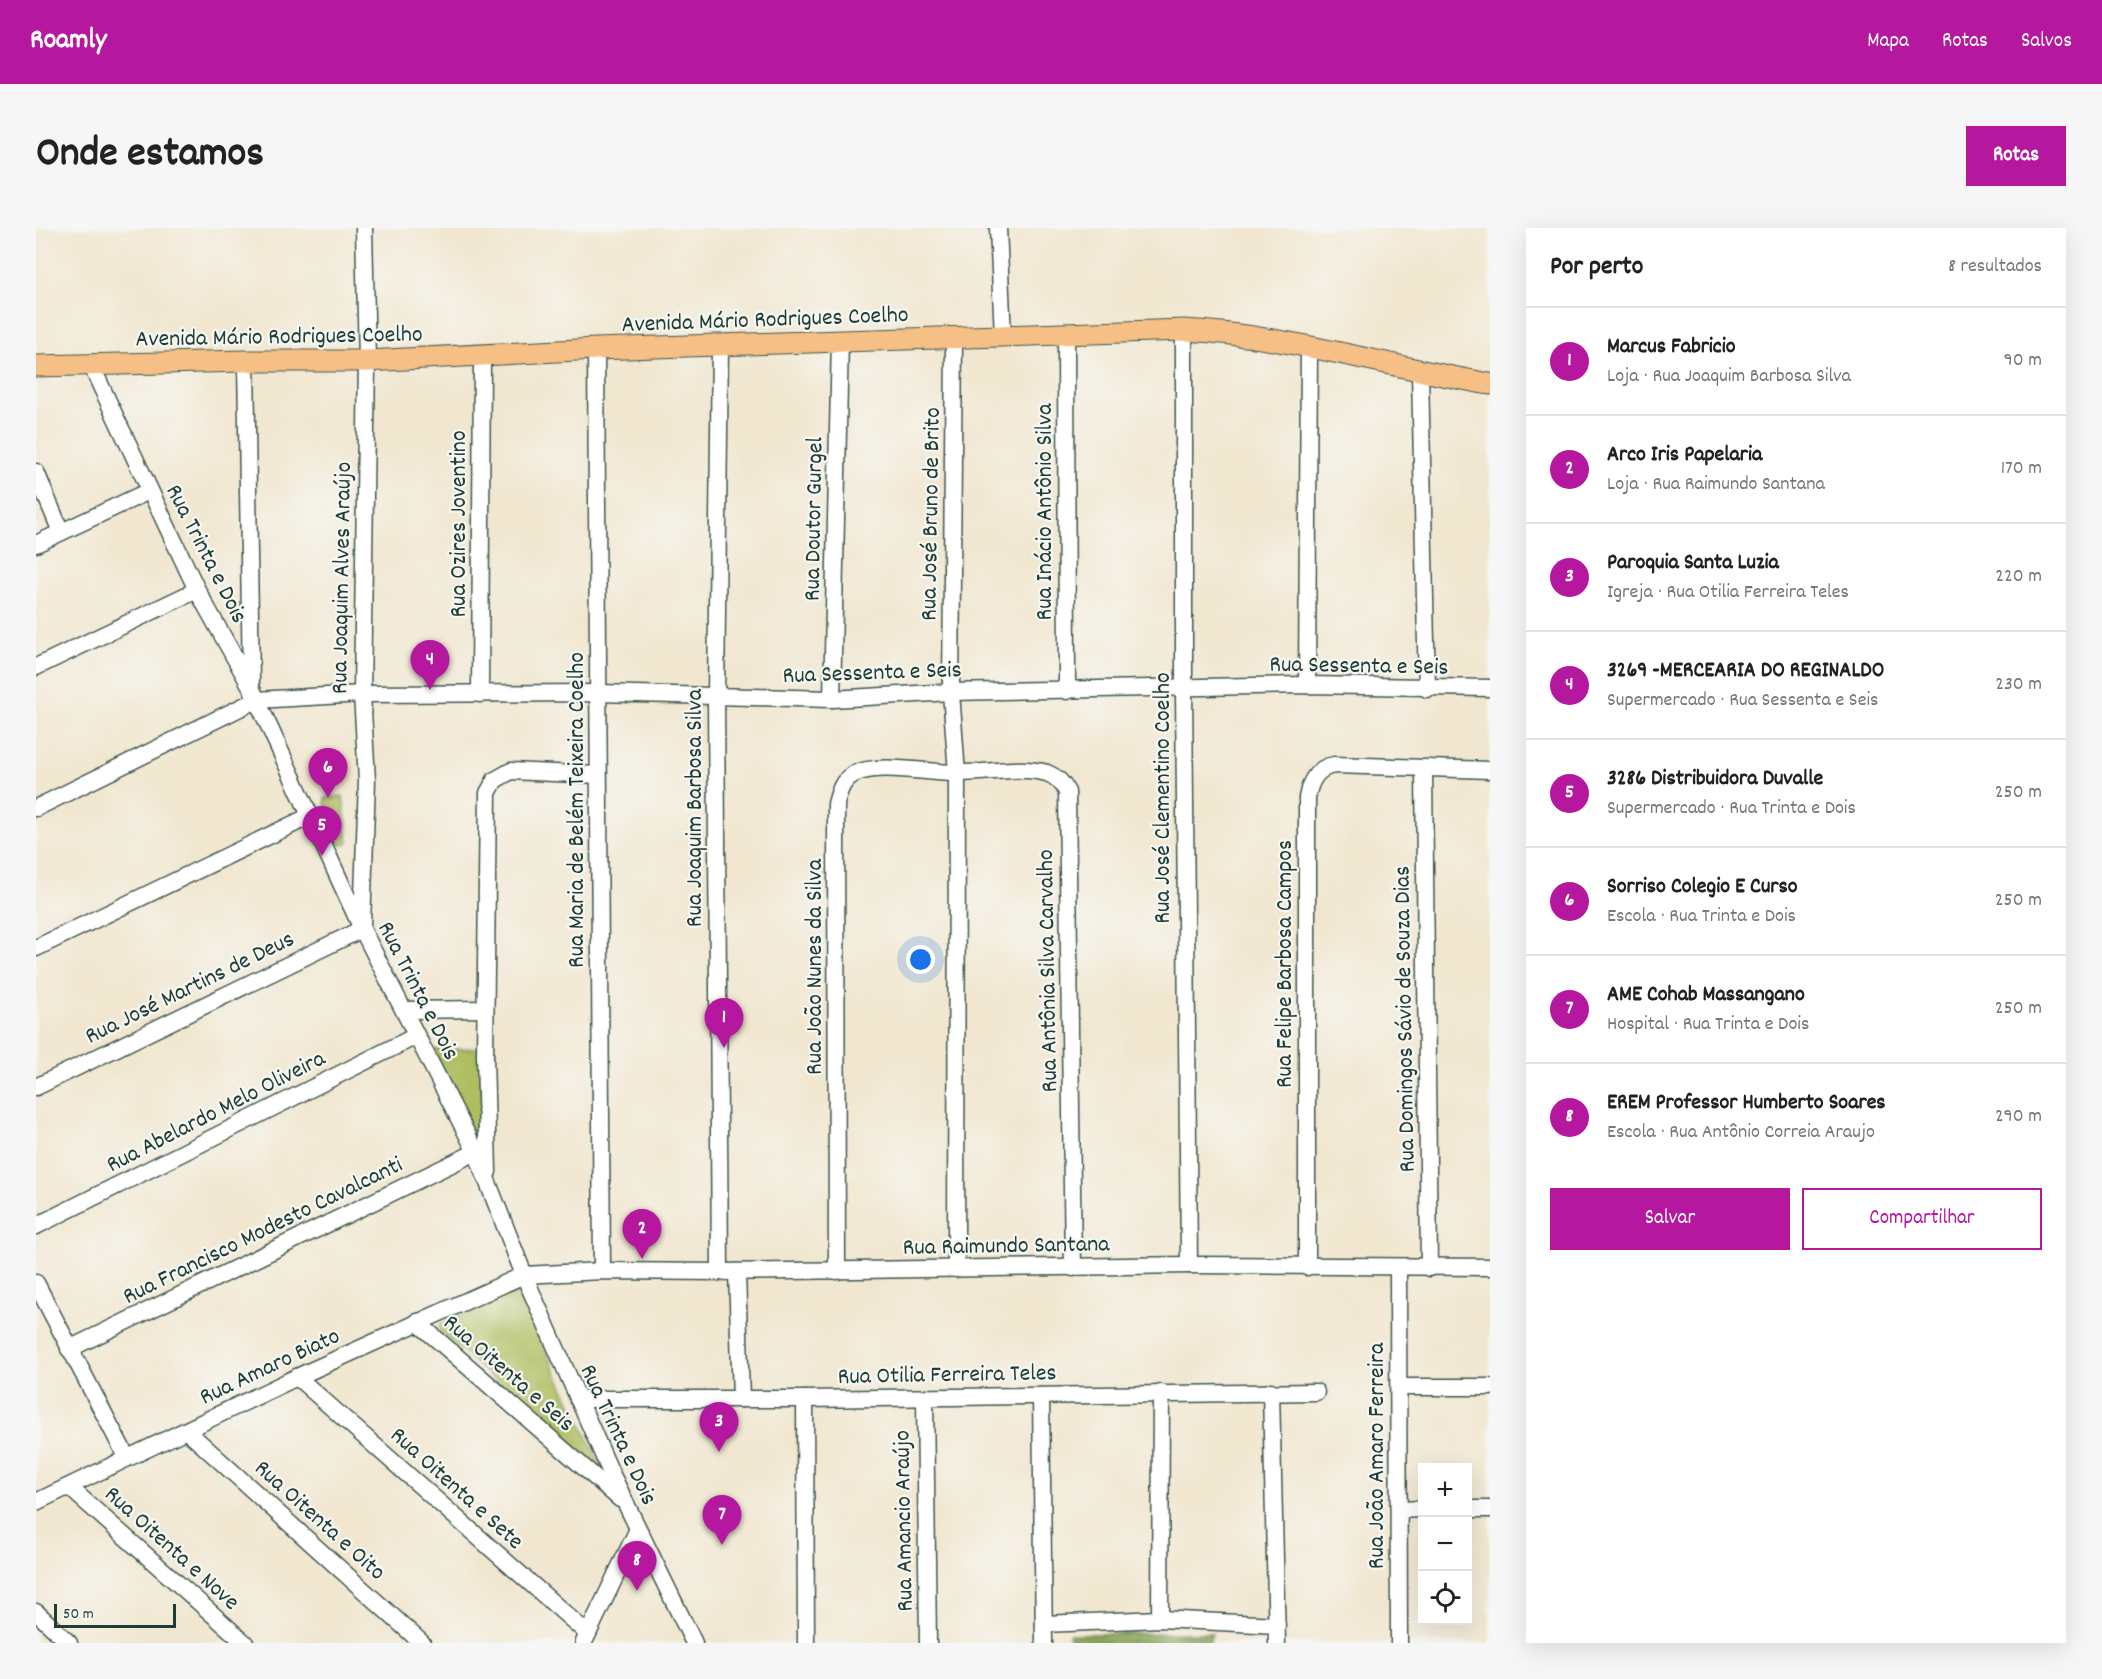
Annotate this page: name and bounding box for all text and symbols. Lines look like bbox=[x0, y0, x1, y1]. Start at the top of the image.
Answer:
text: Roamly bbox=[30, 22, 106, 62]
text: Mapa bbox=[1867, 27, 1909, 57]
text: Rotas bbox=[1942, 27, 1988, 57]
text: Salvos bbox=[2021, 27, 2072, 57]
text: Onde estamos bbox=[36, 126, 264, 186]
button: Rotas bbox=[1966, 126, 2066, 186]
text: Por perto bbox=[1550, 249, 1643, 286]
text: 8 resultados bbox=[1948, 253, 2042, 281]
street label: Avenida Mário Rodrigues Coelho bbox=[621, 299, 909, 343]
street label: Avenida Mário Rodrigues Coelho bbox=[135, 318, 423, 358]
text: Marcus Fabricio bbox=[1607, 332, 1736, 363]
text: 1 bbox=[1567, 347, 1572, 375]
text: 90 m bbox=[2004, 347, 2042, 375]
text: Loja · Rua Joaquim Barbosa Silva bbox=[1607, 363, 1851, 391]
street label: Rua Inácio Antônio Silva bbox=[1029, 403, 1063, 620]
street label: Rua José Bruno de Brito bbox=[913, 407, 951, 621]
street label: Rua Ozires Joventino bbox=[443, 430, 477, 618]
street label: Rua Doutor Gurgel bbox=[797, 436, 833, 601]
text: Arco Iris Papelaria bbox=[1607, 440, 1762, 471]
text: 2 bbox=[1565, 455, 1574, 483]
text: 170 m bbox=[2001, 455, 2042, 483]
street label: Rua Joaquim Alves Araújo bbox=[324, 462, 362, 695]
text: Loja · Rua Raimundo Santana bbox=[1607, 471, 1825, 499]
street label: Rua Trinta e Dois bbox=[156, 479, 255, 630]
text: Paroquia Santa Luzia bbox=[1607, 548, 1779, 579]
text: 3 bbox=[1565, 563, 1574, 591]
text: 220 m bbox=[1995, 563, 2042, 591]
text: Igreja · Rua Otilia Ferreira Teles bbox=[1607, 579, 1849, 607]
pin: 4 bbox=[410, 640, 450, 690]
street label: Rua Sessenta e Seis bbox=[1269, 648, 1449, 686]
street label: Rua Maria de Belém Teixeira Coelho bbox=[561, 652, 595, 968]
street label: Rua Sessenta e Seis bbox=[782, 654, 962, 694]
text: 3269 -MERCEARIA DO REGINALDO bbox=[1607, 656, 1884, 687]
text: 4 bbox=[1565, 671, 1574, 699]
text: 230 m bbox=[1995, 671, 2042, 699]
street label: Rua José Clementino Coelho bbox=[1147, 672, 1181, 924]
text: Supermercado · Rua Sessenta e Seis bbox=[1607, 687, 1879, 715]
street label: Rua Joaquim Barbosa Silva bbox=[679, 688, 713, 927]
pin: 6 bbox=[308, 748, 348, 798]
text: 3286 Distribuidora Duvalle bbox=[1607, 764, 1823, 795]
text: 5 bbox=[1565, 779, 1574, 807]
text: 250 m bbox=[1995, 779, 2042, 807]
text: Supermercado · Rua Trinta e Dois bbox=[1607, 795, 1856, 823]
pin: 5 bbox=[302, 806, 342, 856]
street label: Rua Felipe Barbosa Campos bbox=[1269, 840, 1303, 1088]
street label: Rua Antônia Silva Carvalho bbox=[1030, 849, 1068, 1093]
street label: Rua João Nunes da Silva bbox=[799, 858, 833, 1075]
street label: Rua Domingos Sávio de Souza Dias bbox=[1386, 865, 1426, 1173]
text: Sorriso Colegio E Curso bbox=[1607, 872, 1798, 903]
text: 6 bbox=[1565, 887, 1574, 915]
text: 250 m bbox=[1995, 887, 2042, 915]
text: Escola · Rua Trinta e Dois bbox=[1607, 903, 1796, 931]
street label: Rua Trinta e Dois bbox=[368, 916, 467, 1067]
street label: Rua José Martins de Deus bbox=[80, 923, 301, 1054]
your location bbox=[906, 945, 935, 974]
text: AME Cohab Massangano bbox=[1607, 980, 1805, 1011]
text: 7 bbox=[1566, 995, 1573, 1023]
text: 250 m bbox=[1995, 995, 2042, 1023]
pin: 1 bbox=[704, 998, 744, 1048]
text: Hospital · Rua Trinta e Dois bbox=[1607, 1011, 1809, 1039]
street label: Rua Abelardo Melo Oliveira bbox=[101, 1042, 332, 1183]
text: EREM Professor Humberto Soares bbox=[1607, 1088, 1886, 1119]
text: 8 bbox=[1565, 1103, 1574, 1131]
text: 290 m bbox=[1995, 1103, 2042, 1131]
text: Escola · Rua Antônio Correia Araujo bbox=[1607, 1119, 1875, 1147]
street label: Rua Francisco Modesto Cavalcanti bbox=[118, 1149, 409, 1314]
button: Salvar bbox=[1550, 1188, 1790, 1250]
button: Compartilhar bbox=[1802, 1188, 2042, 1250]
pin: 2 bbox=[622, 1210, 662, 1259]
street label: Rua Raimundo Santana bbox=[902, 1228, 1111, 1266]
street label: Rua Oitenta e Seis bbox=[435, 1307, 581, 1441]
street label: Rua Amaro Biato bbox=[195, 1320, 346, 1415]
street label: Rua João Amaro Ferreira bbox=[1361, 1342, 1395, 1569]
street label: Rua Otilia Ferreira Teles bbox=[837, 1357, 1057, 1395]
street label: Rua Trinta e Dois bbox=[570, 1359, 665, 1511]
pin: 3 bbox=[700, 1402, 738, 1452]
street label: Rua Oitenta e Sete bbox=[382, 1420, 530, 1559]
street label: Rua Amancio Araújo bbox=[886, 1430, 924, 1612]
street label: Rua Oitenta e Oito bbox=[246, 1453, 392, 1590]
map controls bbox=[1418, 1463, 1472, 1625]
button: + bbox=[1418, 1463, 1472, 1517]
street label: Rua Oitenta e Nove bbox=[96, 1479, 246, 1619]
pin: 7 bbox=[702, 1496, 742, 1545]
button: − bbox=[1418, 1517, 1472, 1571]
pin: 8 bbox=[618, 1542, 656, 1591]
button: locate bbox=[1418, 1571, 1472, 1625]
scale bar bbox=[54, 1601, 176, 1628]
text: 50 m bbox=[63, 1603, 94, 1626]

